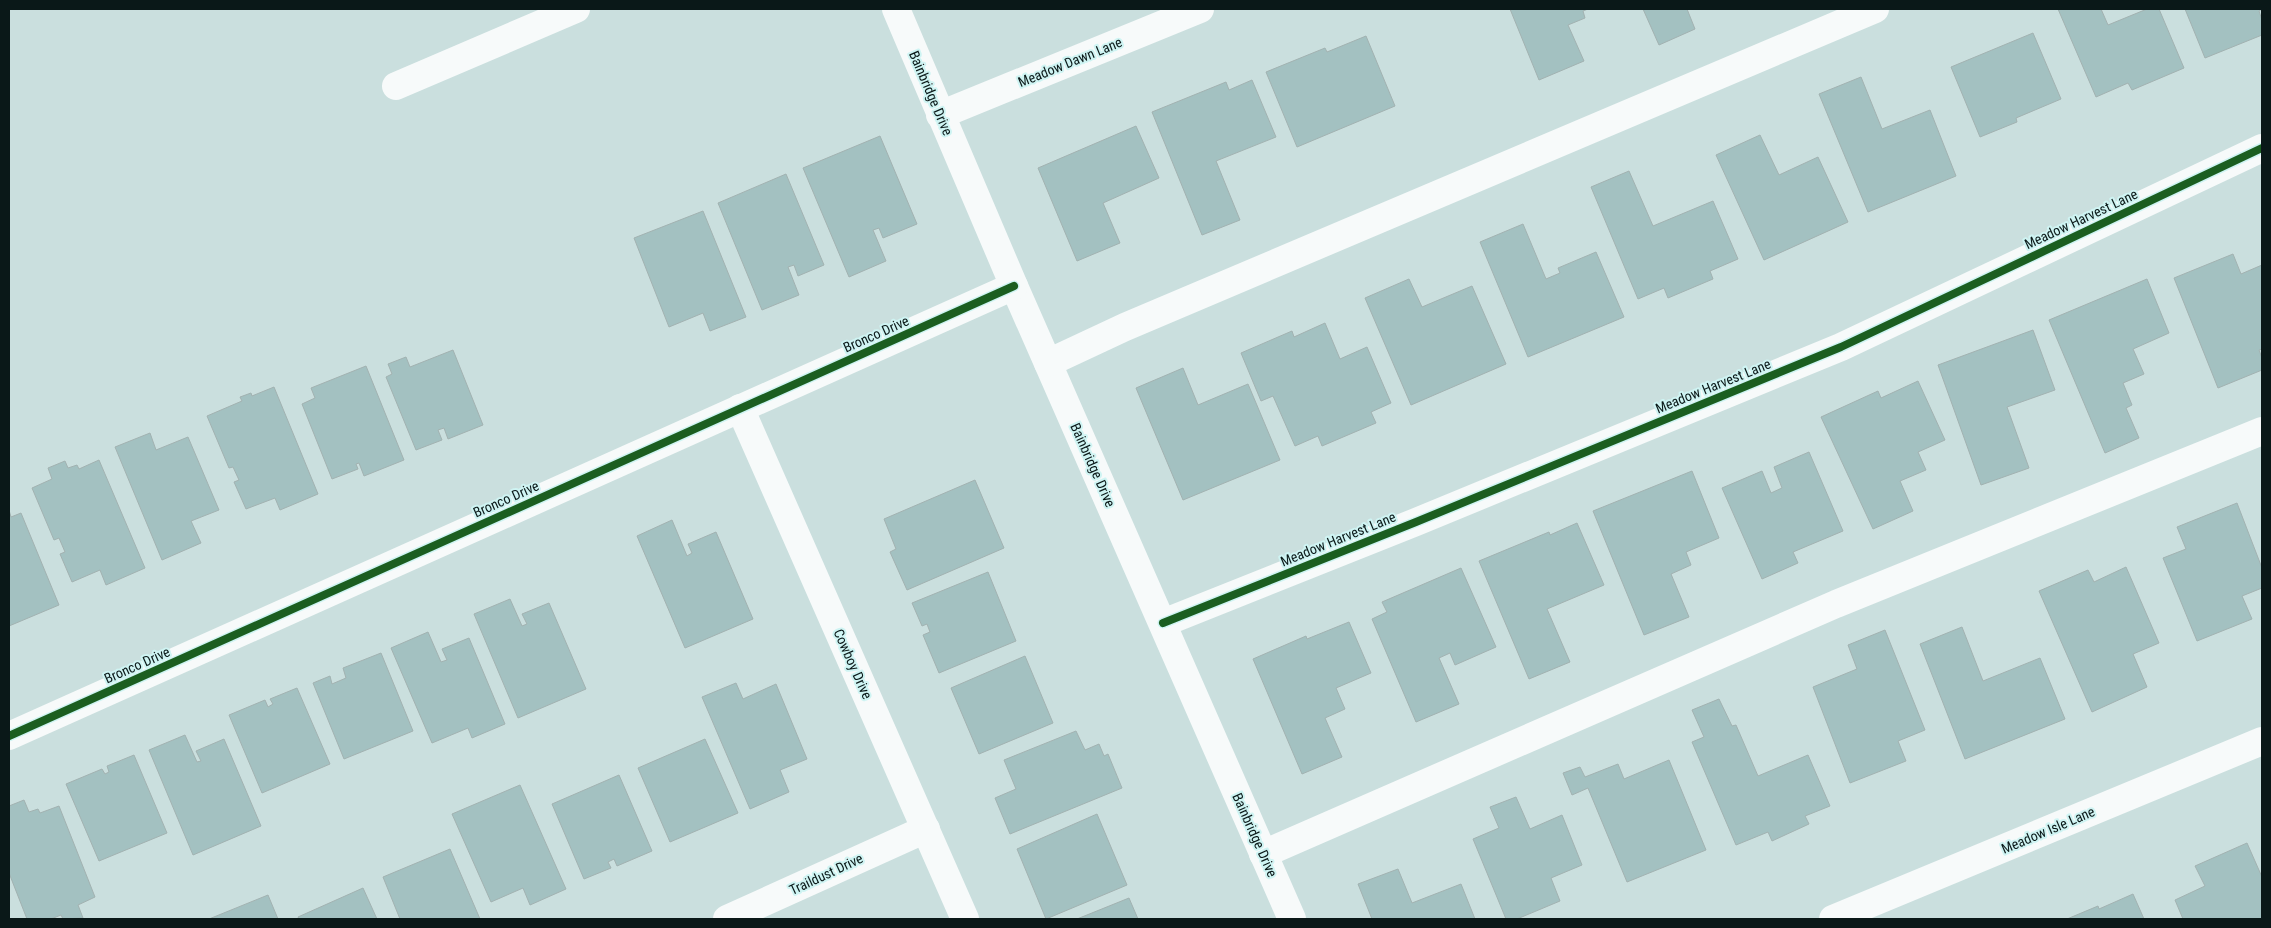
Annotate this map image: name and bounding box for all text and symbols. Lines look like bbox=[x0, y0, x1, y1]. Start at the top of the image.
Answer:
street label: Meadow Dawn Lane bbox=[1016, 34, 1125, 90]
street label: Bainbridge Drive bbox=[906, 48, 956, 138]
street label: Meadow Harvest Lane bbox=[2022, 186, 2140, 252]
street label: Bronco Drive bbox=[841, 312, 912, 356]
street label: Meadow Harvest Lane bbox=[1653, 355, 1773, 416]
street label: Bainbridge Drive bbox=[1067, 421, 1119, 510]
street label: Bronco Drive bbox=[471, 477, 542, 521]
street label: Meadow Harvest Lane bbox=[1278, 508, 1398, 569]
street label: Cowboy Drive bbox=[830, 627, 876, 702]
street label: Bronco Drive bbox=[102, 643, 173, 687]
street label: Bainbridge Drive bbox=[1229, 791, 1281, 880]
street label: Meadow Isle Lane bbox=[1999, 803, 2097, 857]
street label: Traildust Drive bbox=[787, 850, 866, 898]

